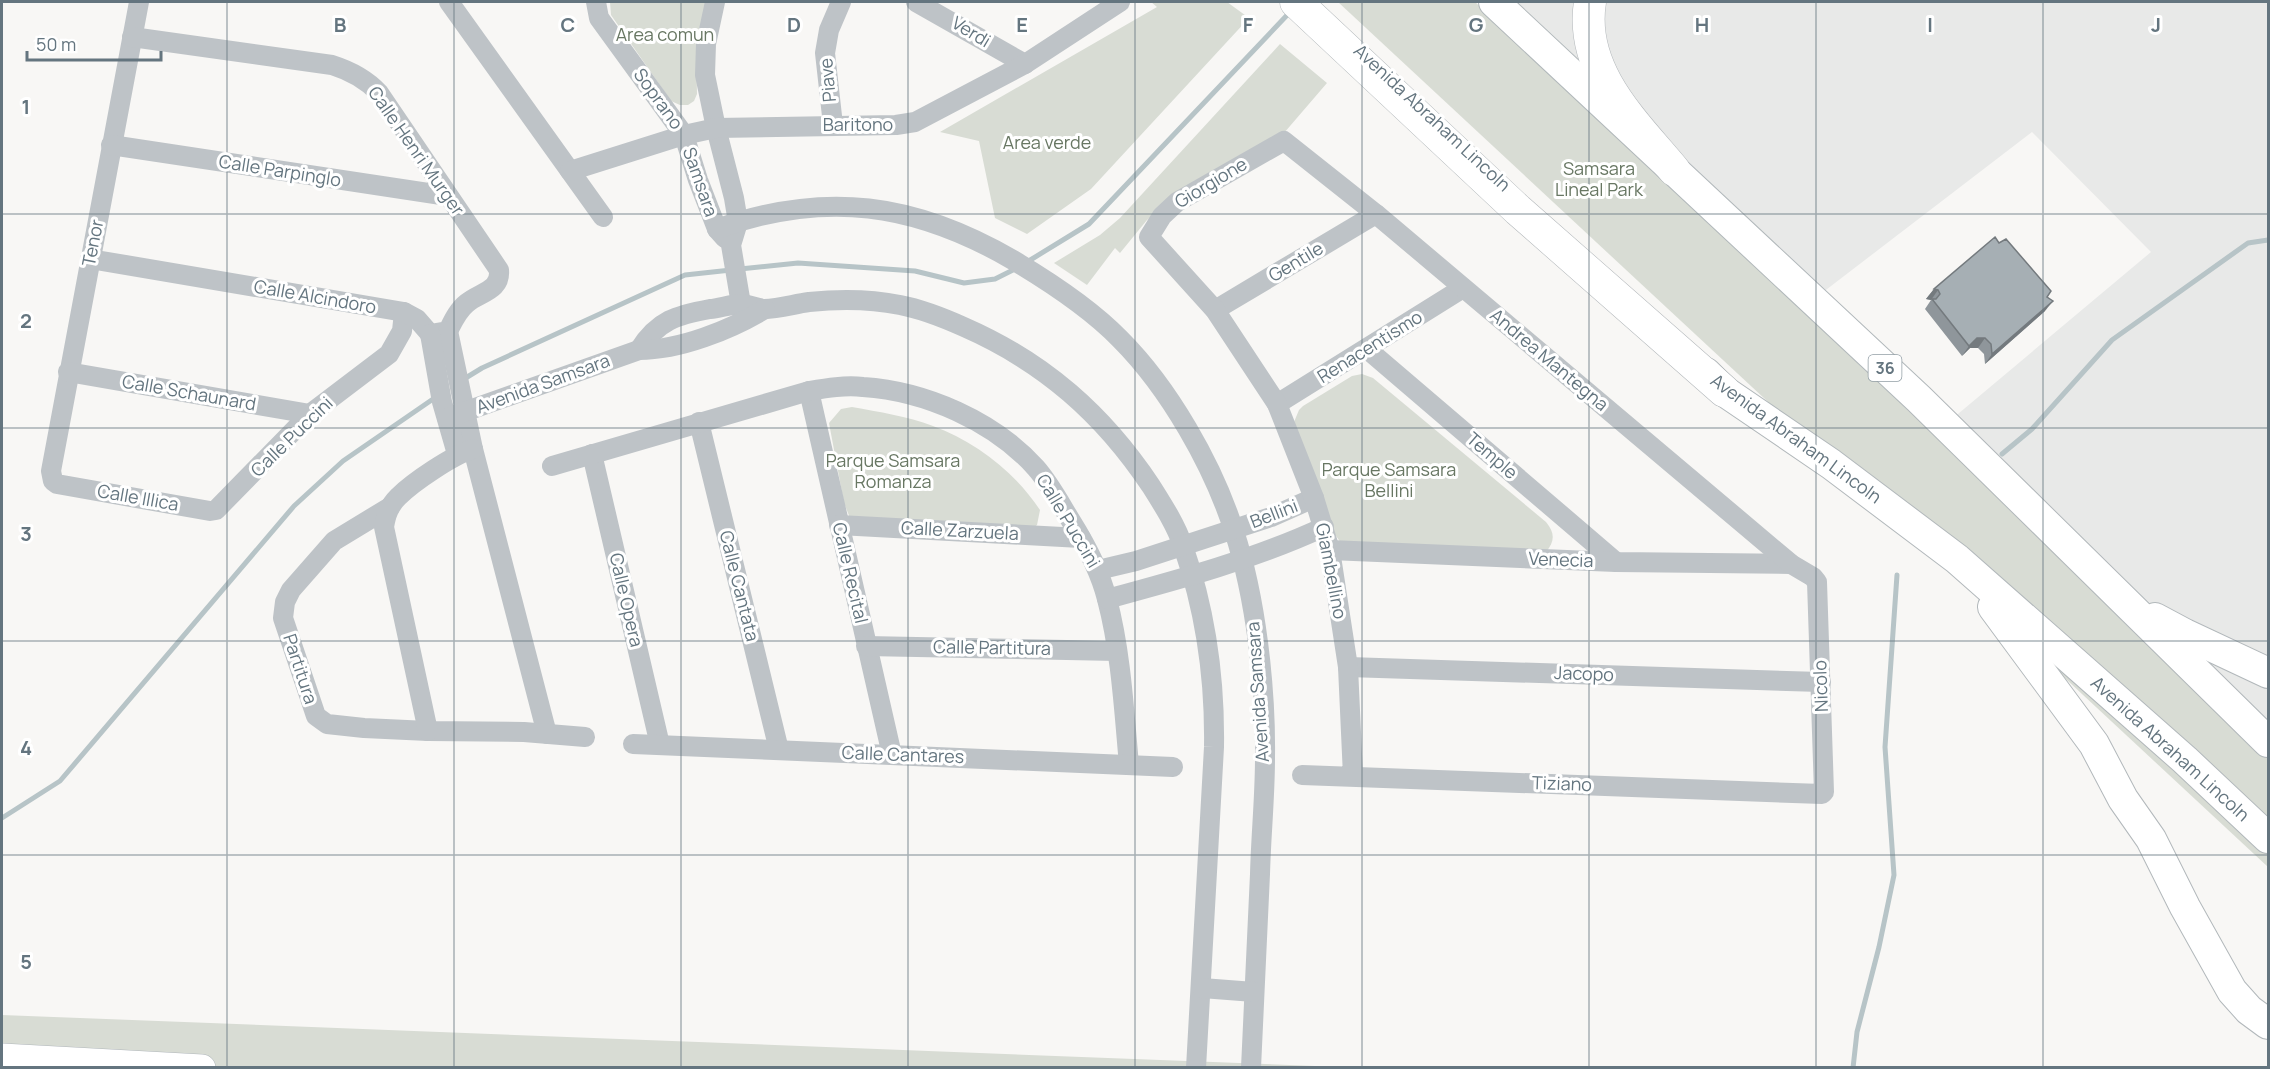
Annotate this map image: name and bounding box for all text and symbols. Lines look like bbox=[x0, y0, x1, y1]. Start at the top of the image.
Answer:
street label: Verdi bbox=[948, 10, 995, 52]
text: B bbox=[334, 11, 347, 38]
text: C bbox=[561, 11, 575, 38]
text: D bbox=[787, 11, 801, 38]
text: E bbox=[1016, 11, 1028, 38]
text: F bbox=[1243, 11, 1254, 38]
text: G bbox=[1469, 11, 1484, 38]
text: H bbox=[1695, 11, 1709, 38]
text: I bbox=[1927, 11, 1933, 38]
text: J bbox=[2151, 11, 2161, 38]
park label: Area comun bbox=[616, 22, 714, 46]
scale bar bbox=[27, 24, 160, 62]
text: 50 m bbox=[36, 32, 76, 56]
street label: Avenida Abraham Lincoln bbox=[1349, 38, 1516, 196]
street label: Piave bbox=[813, 57, 841, 103]
street label: Soprano bbox=[629, 63, 689, 134]
street label: Calle Henri Murger bbox=[363, 81, 471, 220]
text: 1 bbox=[22, 93, 30, 120]
street label: Baritono bbox=[823, 112, 893, 136]
park label: Area verde bbox=[1003, 130, 1091, 154]
street label: Samsara bbox=[678, 144, 724, 220]
street label: Calle Parpinglo bbox=[217, 149, 343, 192]
street label: Giorgione bbox=[1170, 151, 1251, 213]
park label: Samsara Lineal Park bbox=[1555, 156, 1644, 201]
street label: Tenor bbox=[76, 217, 108, 268]
street label: Gentile bbox=[1264, 235, 1327, 287]
street label: Calle Alcindoro bbox=[252, 273, 378, 319]
street label: Andrea Mantegna bbox=[1485, 303, 1614, 416]
street label: Renacentismo bbox=[1312, 304, 1427, 388]
text: 2 bbox=[20, 307, 32, 334]
street label: Avenida Samsara bbox=[472, 348, 613, 418]
road number: 36 bbox=[1868, 355, 1902, 381]
street label: Calle Schaunard bbox=[120, 368, 258, 416]
street label: Avenida Abraham Lincoln bbox=[1706, 368, 1887, 508]
street label: Calle Puccini bbox=[245, 391, 338, 482]
street label: Temple bbox=[1462, 426, 1523, 484]
park label: Parque Samsara Romanza bbox=[826, 448, 960, 493]
park label: Parque Samsara Bellini bbox=[1322, 457, 1456, 502]
street label: Calle Puccini bbox=[1031, 469, 1106, 572]
street label: Calle Illica bbox=[96, 478, 181, 516]
street label: Bellini bbox=[1246, 493, 1301, 533]
street label: Calle Zarzuela bbox=[901, 515, 1020, 545]
text: 3 bbox=[20, 520, 32, 547]
street label: Calle Recital bbox=[828, 520, 874, 625]
street label: Giambellino bbox=[1311, 521, 1353, 621]
street label: Calle Cantata bbox=[715, 528, 765, 644]
street label: Venecia bbox=[1528, 546, 1594, 572]
street label: Calle Opera bbox=[605, 550, 649, 649]
street label: Avenida Samsara bbox=[1240, 621, 1274, 763]
street label: Partitura bbox=[278, 631, 324, 707]
street label: Calle Partitura bbox=[933, 634, 1051, 660]
street label: Jacopo bbox=[1554, 660, 1614, 686]
street label: Nicolo bbox=[1807, 660, 1833, 712]
street label: Avenida Abraham Lincoln bbox=[2086, 670, 2255, 826]
text: 4 bbox=[20, 734, 32, 761]
street label: Calle Cantares bbox=[841, 740, 965, 768]
street label: Tiziano bbox=[1532, 770, 1592, 796]
text: 5 bbox=[20, 948, 32, 975]

